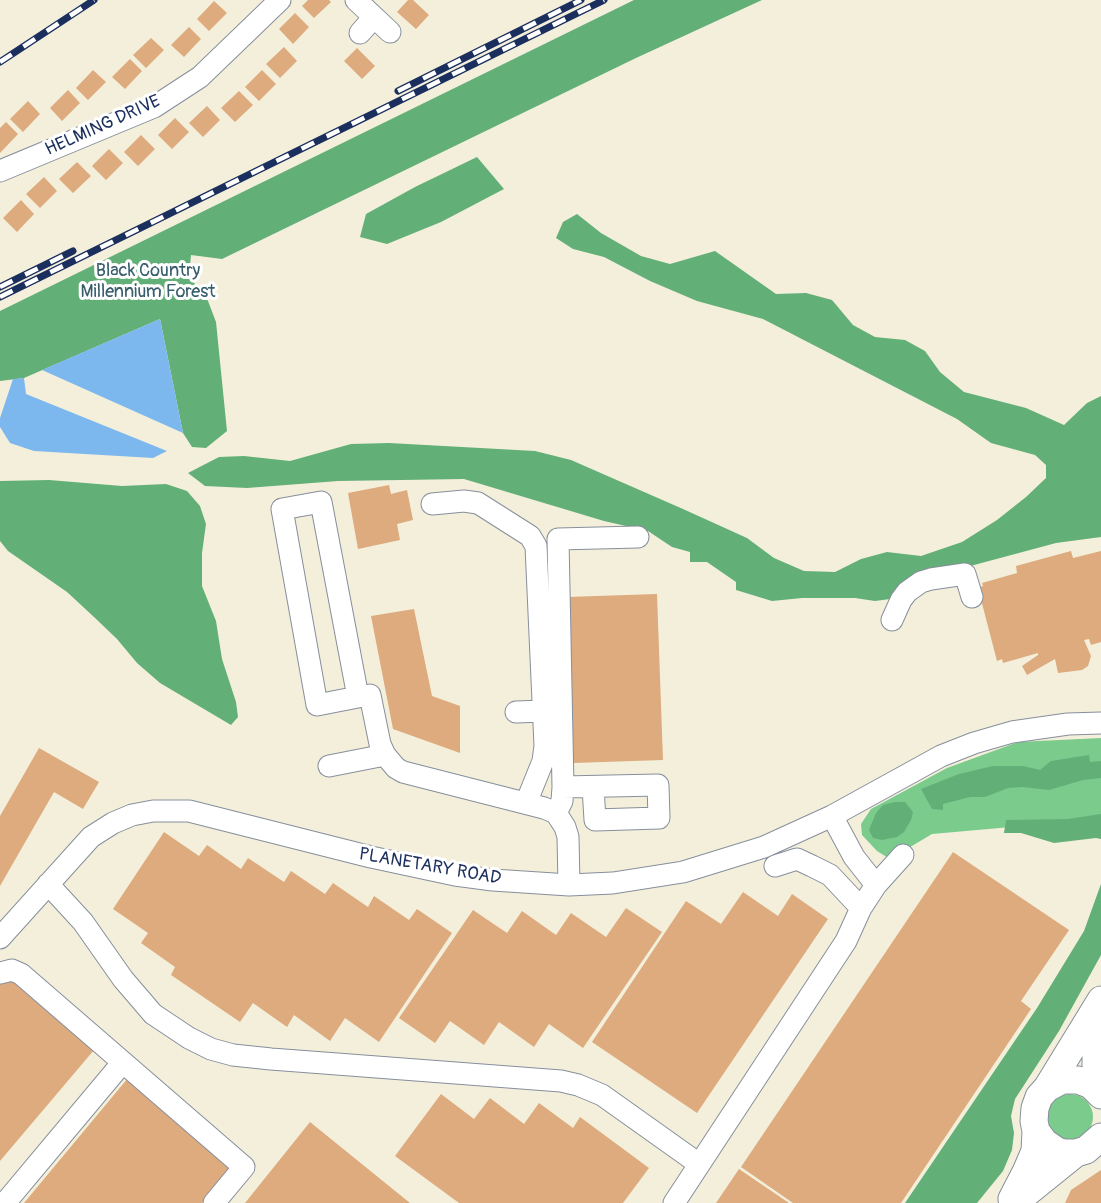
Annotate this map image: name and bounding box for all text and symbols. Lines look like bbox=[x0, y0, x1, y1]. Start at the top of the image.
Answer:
street label: HELMING DRIVE bbox=[42, 91, 164, 161]
park label: Black Country Millennium Forest bbox=[80, 260, 216, 302]
street label: PLANETARY ROAD bbox=[357, 844, 503, 890]

